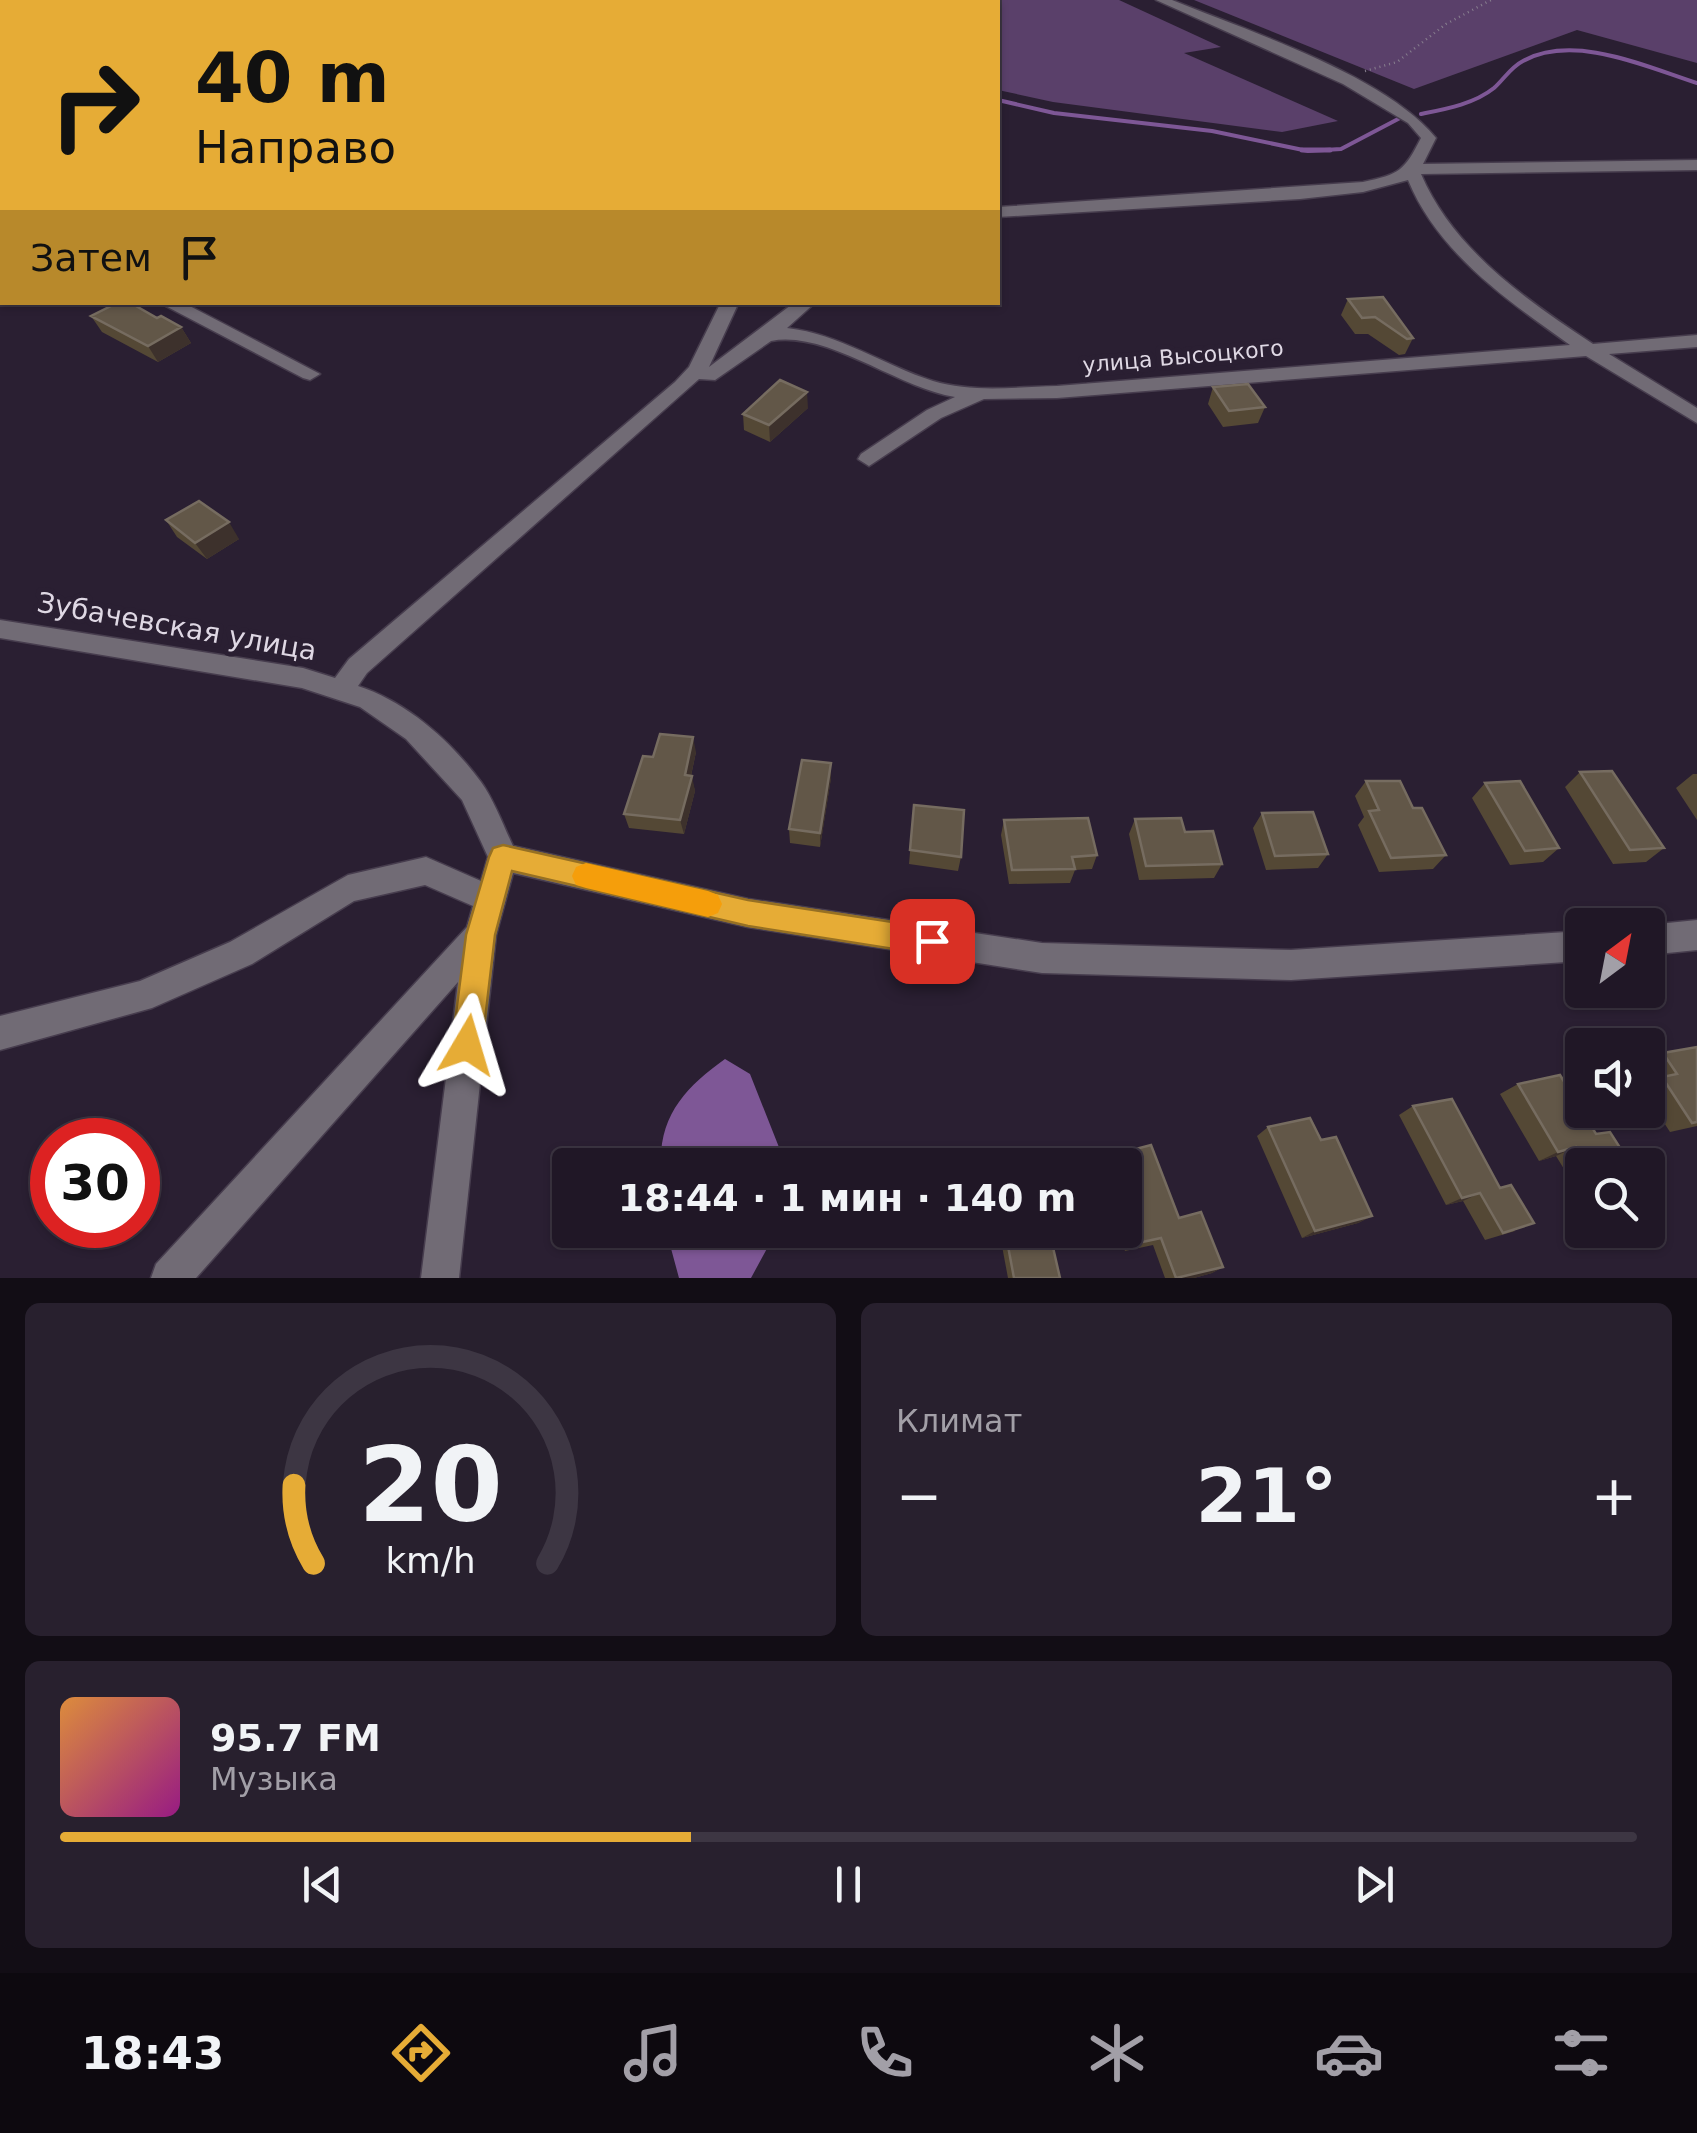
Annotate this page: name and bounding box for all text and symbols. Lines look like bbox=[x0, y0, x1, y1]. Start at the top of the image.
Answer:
text: 40 m bbox=[195, 37, 390, 119]
icon: right bbox=[30, 40, 160, 170]
text: Направо bbox=[195, 121, 396, 174]
icon: arrive bbox=[172, 230, 227, 285]
text: Затем bbox=[30, 236, 152, 280]
street label: улица Высоцкого bbox=[1082, 335, 1285, 378]
street label: Зубачевская улица bbox=[35, 586, 319, 667]
pin bbox=[890, 899, 975, 984]
north arrow bbox=[1565, 908, 1665, 1008]
map controls bbox=[1565, 908, 1665, 1248]
icon: arrive bbox=[905, 914, 960, 969]
position arrow bbox=[415, 993, 519, 1097]
button: sound bbox=[1565, 1028, 1665, 1128]
speed limit sign: 30 bbox=[30, 1118, 160, 1248]
button: search bbox=[1565, 1148, 1665, 1248]
text: 18:44 · 1 мин · 140 m bbox=[618, 1176, 1076, 1220]
text: Климат bbox=[896, 1402, 1022, 1440]
text: 20 bbox=[358, 1424, 503, 1546]
text: 21° bbox=[1196, 1452, 1337, 1540]
text: − bbox=[896, 1464, 942, 1528]
text: + bbox=[1591, 1464, 1637, 1528]
text: km/h bbox=[385, 1540, 476, 1581]
text: 95.7 FM bbox=[210, 1716, 381, 1760]
text: Музыка bbox=[210, 1760, 338, 1798]
icon: previous bbox=[295, 1857, 350, 1912]
icon: pause bbox=[821, 1857, 876, 1912]
icon: next bbox=[1347, 1857, 1402, 1912]
icon: directions bbox=[386, 2018, 456, 2088]
icon: music bbox=[618, 2018, 688, 2088]
icon: phone bbox=[850, 2018, 920, 2088]
icon: climate bbox=[1082, 2018, 1152, 2088]
icon: car bbox=[1314, 2018, 1384, 2088]
icon: filters bbox=[1546, 2018, 1616, 2088]
text: 18:43 bbox=[81, 2027, 224, 2080]

